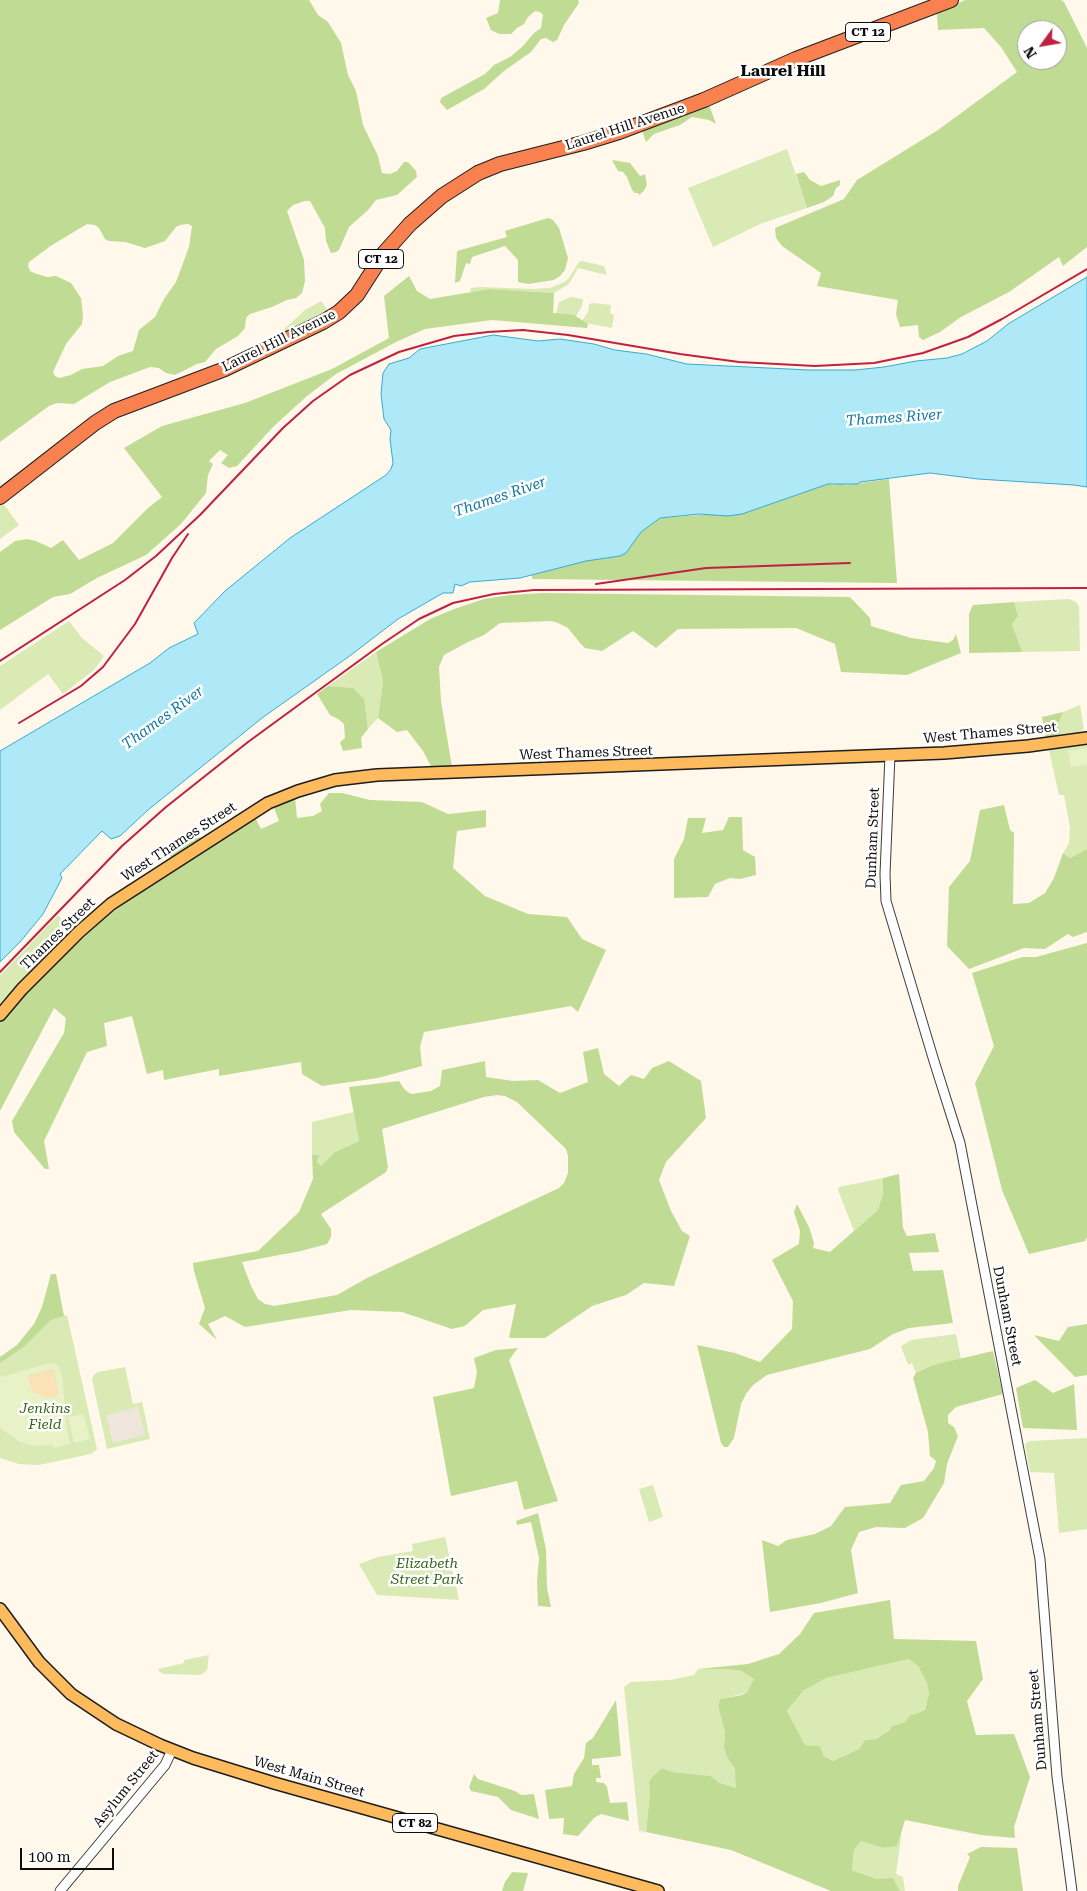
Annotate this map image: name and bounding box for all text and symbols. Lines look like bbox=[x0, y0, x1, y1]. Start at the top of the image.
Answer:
north arrow bbox=[1017, 20, 1067, 70]
road number: CT 12 bbox=[846, 22, 890, 42]
text: N bbox=[1020, 44, 1040, 61]
district label: Laurel Hill bbox=[740, 61, 826, 81]
street label: Laurel Hill Avenue bbox=[563, 100, 687, 154]
road number: CT 12 bbox=[358, 250, 404, 268]
street label: Laurel Hill Avenue bbox=[219, 306, 339, 376]
water label: Thames River bbox=[845, 406, 943, 430]
water label: Thames River bbox=[451, 473, 549, 521]
water label: Thames River bbox=[119, 682, 207, 754]
street label: West Thames Street bbox=[923, 719, 1057, 747]
street label: West Thames Street bbox=[519, 742, 653, 764]
street label: Dunham Street bbox=[863, 787, 883, 889]
street label: West Thames Street bbox=[118, 799, 240, 885]
street label: Thames Street bbox=[17, 894, 99, 974]
street label: Dunham Street bbox=[989, 1265, 1025, 1367]
park label: Jenkins Field bbox=[20, 1401, 70, 1434]
park label: Elizabeth Street Park bbox=[391, 1556, 463, 1588]
street label: Dunham Street bbox=[1025, 1669, 1051, 1771]
street label: Asylum Street bbox=[90, 1747, 162, 1831]
street label: West Main Street bbox=[252, 1753, 366, 1801]
road number: CT 82 bbox=[392, 1814, 438, 1832]
scale bar bbox=[22, 1838, 116, 1870]
text: 100 m bbox=[28, 1848, 71, 1866]

